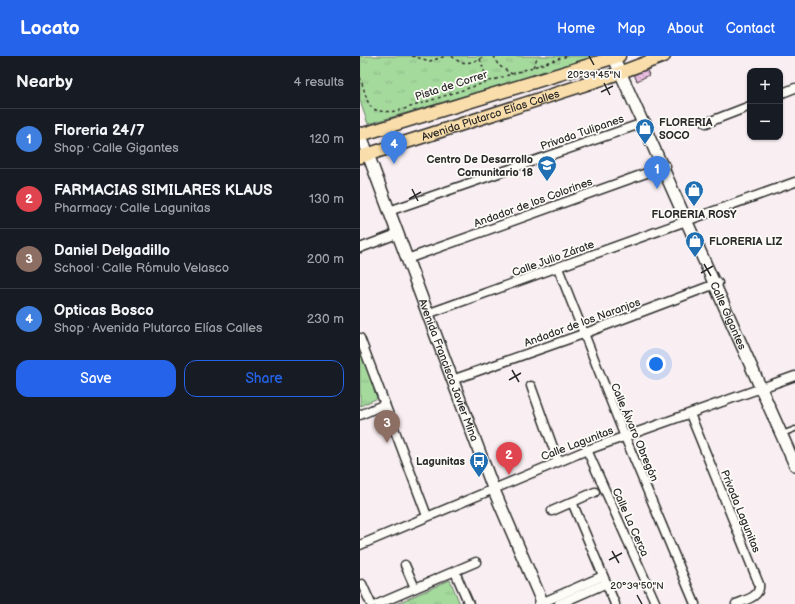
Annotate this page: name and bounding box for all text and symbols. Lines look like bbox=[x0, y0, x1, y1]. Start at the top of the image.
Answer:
text: Locato bbox=[20, 17, 80, 40]
text: Home bbox=[557, 20, 595, 37]
text: Map bbox=[617, 20, 645, 37]
text: About bbox=[667, 20, 704, 37]
text: Contact bbox=[726, 20, 775, 37]
street label: Pista de Correr bbox=[413, 67, 490, 103]
map controls bbox=[747, 68, 783, 140]
button: + bbox=[747, 68, 783, 104]
text: 20°39'45"N bbox=[567, 69, 621, 81]
text: Nearby bbox=[16, 72, 73, 92]
text: 4 results bbox=[294, 74, 344, 90]
street label: Avenida Plutarco Elías Calles bbox=[420, 87, 562, 144]
button: − bbox=[747, 104, 783, 140]
street label: Privada Tulipanes bbox=[539, 112, 626, 153]
place label: FLORERIA SOCO bbox=[659, 116, 713, 142]
shop icon: FLORERIA SOCO bbox=[634, 117, 656, 145]
text: Floreria 24/7 bbox=[54, 121, 145, 140]
text: 1 bbox=[26, 131, 32, 147]
text: 120 m bbox=[309, 131, 344, 147]
pin: 4 bbox=[381, 131, 407, 164]
text: Shop · Calle Gigantes bbox=[54, 140, 179, 156]
place label: Centro De Desarrollo Comunitario 18 bbox=[426, 153, 533, 179]
school or university icon: Centro De Desarrollo Comunitario 18 bbox=[536, 154, 558, 182]
pin: 1 bbox=[644, 156, 670, 189]
street label: Andador de los Colorines bbox=[472, 175, 595, 230]
shop icon: FLORERIA ROSY bbox=[683, 179, 705, 207]
text: FARMACIAS SIMILARES KLAUS bbox=[54, 181, 272, 200]
text: 2 bbox=[25, 191, 33, 207]
text: 130 m bbox=[309, 191, 344, 207]
text: Pharmacy · Calle Lagunitas bbox=[54, 200, 210, 216]
place label: FLORERIA ROSY bbox=[651, 208, 737, 221]
shop icon: FLORERIA LIZ bbox=[684, 230, 706, 258]
place label: FLORERIA LIZ bbox=[709, 235, 783, 248]
street label: Calle Julio Zárate bbox=[510, 237, 596, 279]
text: Daniel Delgadillo bbox=[54, 241, 170, 260]
text: 3 bbox=[25, 251, 33, 267]
text: 200 m bbox=[307, 251, 344, 267]
text: School · Calle Rómulo Velasco bbox=[54, 260, 229, 276]
street label: Calle Gigantes bbox=[707, 280, 749, 352]
street label: Andador de los Naranjos bbox=[522, 295, 643, 350]
street label: Avenida Francisco Javier Mina bbox=[416, 297, 481, 443]
text: Opticas Bosco bbox=[54, 301, 154, 320]
text: 4 bbox=[25, 311, 33, 327]
text: 230 m bbox=[307, 311, 344, 327]
text: Shop · Avenida Plutarco Elías Calles bbox=[54, 320, 262, 336]
your location bbox=[646, 354, 666, 374]
button: Save bbox=[16, 360, 176, 397]
button: Share bbox=[184, 360, 344, 397]
street label: Calle Álvaro Obregón bbox=[608, 381, 662, 483]
pin: 3 bbox=[374, 410, 400, 443]
street label: Calle Lagunitas bbox=[539, 423, 616, 463]
pin: 2 bbox=[496, 442, 522, 475]
bus stop icon: Lagunitas bbox=[468, 450, 490, 478]
place label: Lagunitas bbox=[416, 455, 466, 468]
street label: Privada Lagunitas bbox=[718, 468, 763, 555]
street label: Calle La Cerca bbox=[610, 486, 651, 559]
text: 20°39'50"N bbox=[610, 580, 664, 592]

